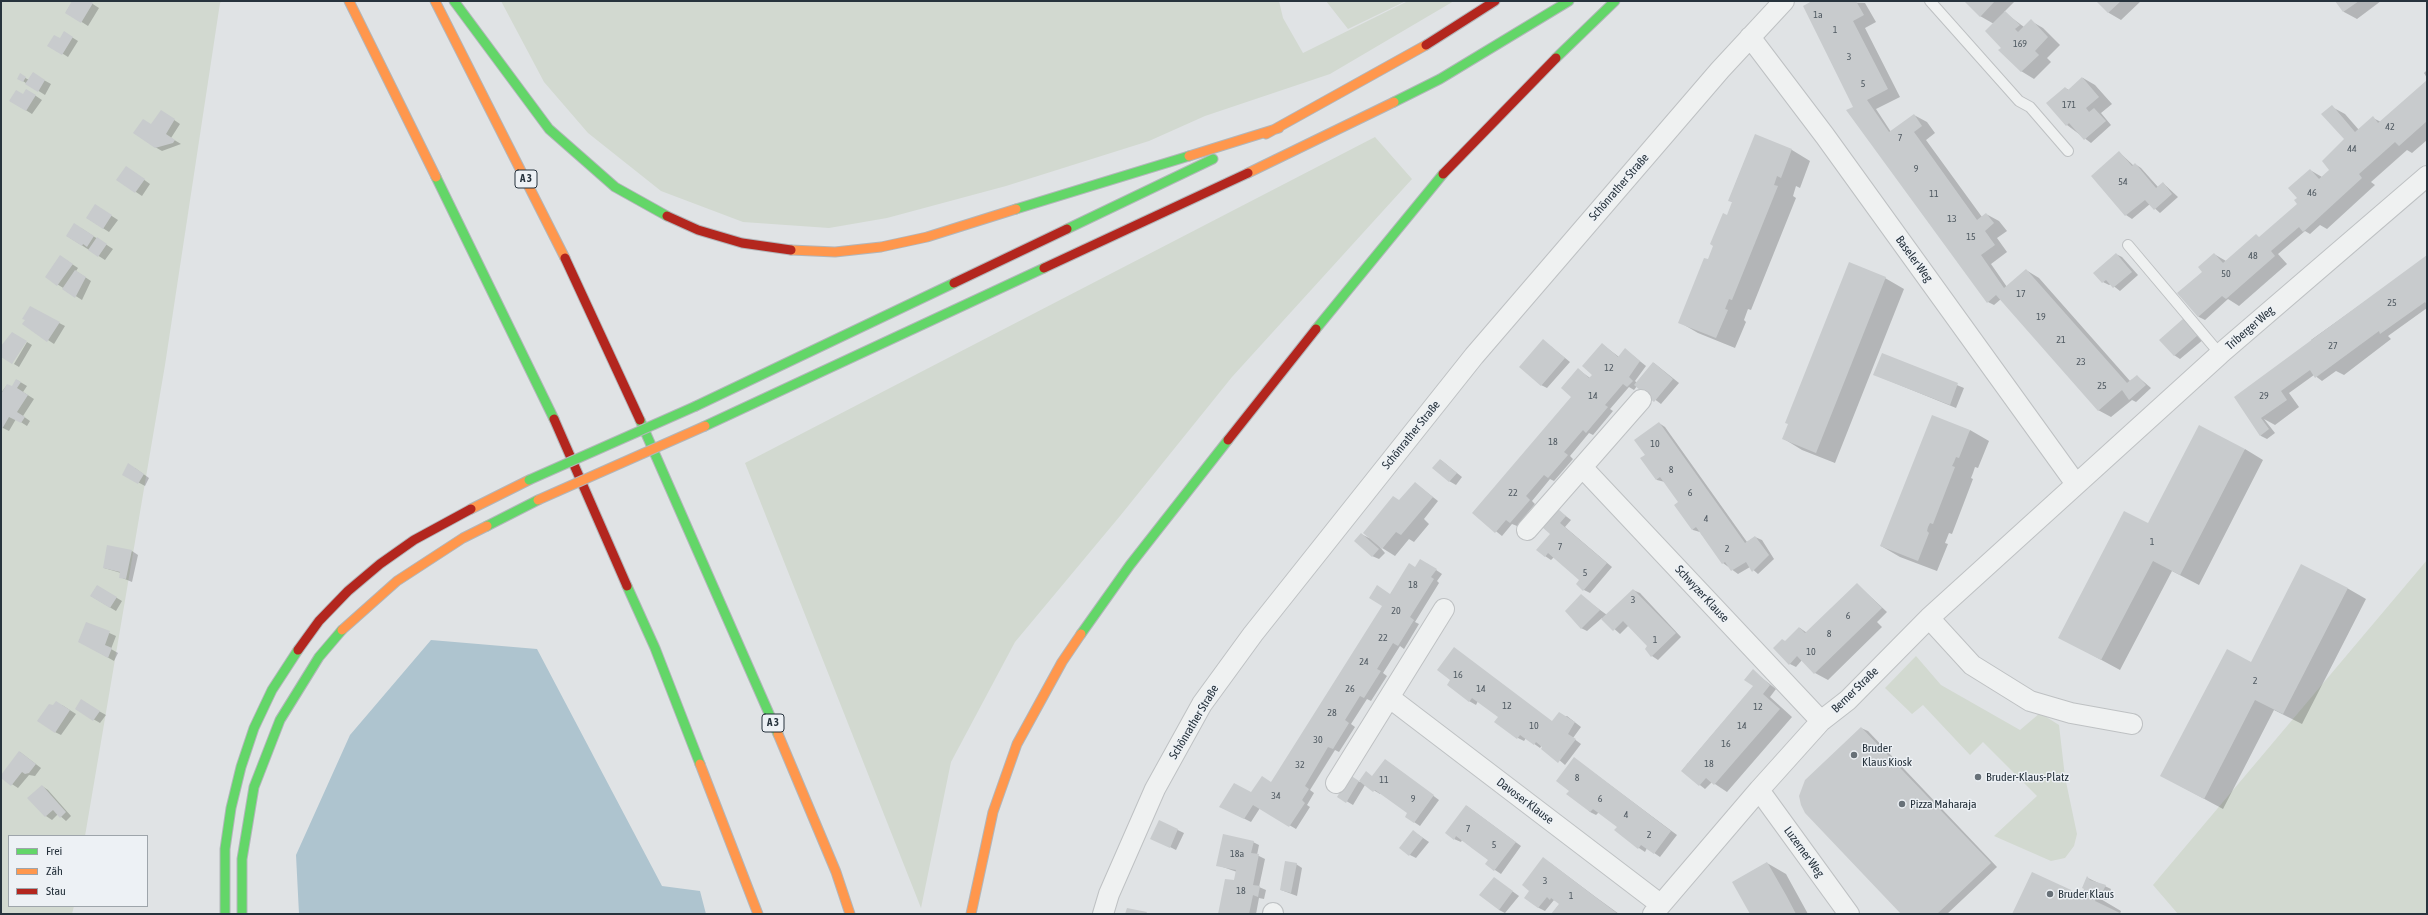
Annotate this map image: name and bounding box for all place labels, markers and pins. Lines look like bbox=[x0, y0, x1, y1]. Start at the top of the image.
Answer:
place label: Bruder Klaus Kiosk bbox=[1862, 741, 1912, 769]
marker: Bruder Klaus Kiosk bbox=[1849, 750, 1859, 760]
place label: Bruder-Klaus-Platz bbox=[1986, 770, 2069, 784]
marker: Bruder-Klaus-Platz bbox=[1973, 772, 1983, 782]
place label: Pizza Maharaja bbox=[1910, 797, 1977, 811]
marker: Pizza Maharaja bbox=[1897, 799, 1907, 809]
place label: Bruder Klaus bbox=[2058, 887, 2114, 901]
marker: Bruder Klaus bbox=[2045, 889, 2055, 899]

